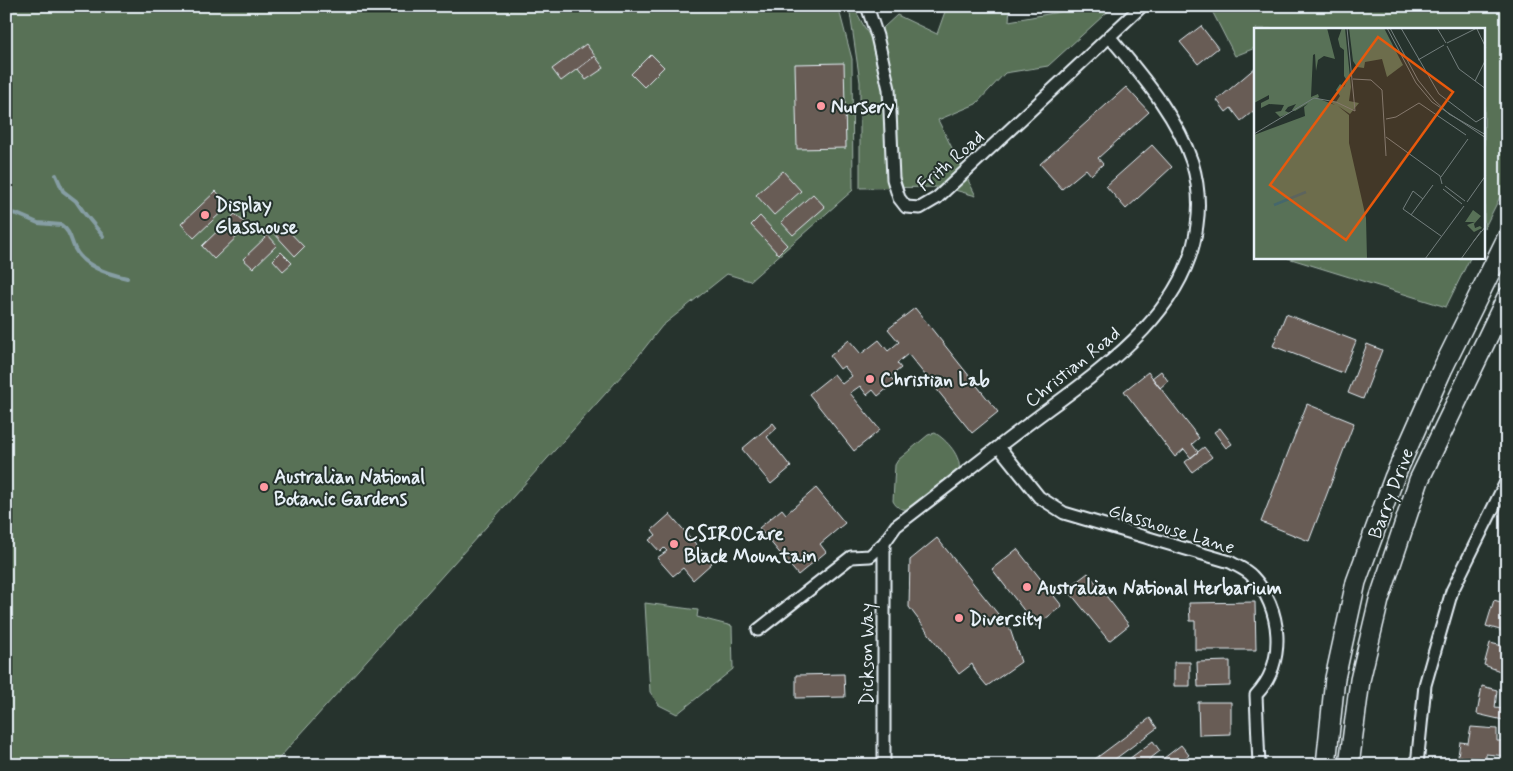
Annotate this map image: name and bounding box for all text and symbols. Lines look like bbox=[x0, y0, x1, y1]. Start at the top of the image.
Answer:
inset map bbox=[1254, 28, 1486, 259]
place label: Nursery bbox=[831, 95, 895, 120]
marker: Nursery bbox=[815, 100, 827, 112]
street label: Frith Road bbox=[912, 125, 990, 197]
place label: Display Glasshouse bbox=[215, 193, 298, 240]
marker: Display Glasshouse bbox=[199, 209, 211, 221]
street label: Christian Road bbox=[1020, 321, 1126, 413]
place label: Christian Lab bbox=[880, 368, 990, 393]
marker: Christian Lab bbox=[864, 373, 876, 385]
street label: Barry Drive bbox=[1363, 444, 1421, 543]
place label: Australian National Botanic Gardens bbox=[274, 465, 425, 512]
marker: Australian National Botanic Gardens bbox=[258, 481, 270, 493]
street label: Glasshouse Lane bbox=[1105, 498, 1238, 561]
place label: CSIROCare Black Mountain bbox=[684, 522, 817, 569]
marker: CSIROCare Black Mountain bbox=[668, 538, 680, 550]
place label: Australian National Herbarium bbox=[1037, 576, 1282, 601]
marker: Australian National Herbarium bbox=[1021, 581, 1033, 593]
street label: Dickson Way bbox=[855, 603, 881, 705]
place label: Diversity bbox=[969, 607, 1042, 632]
marker: Diversity bbox=[953, 612, 965, 624]

